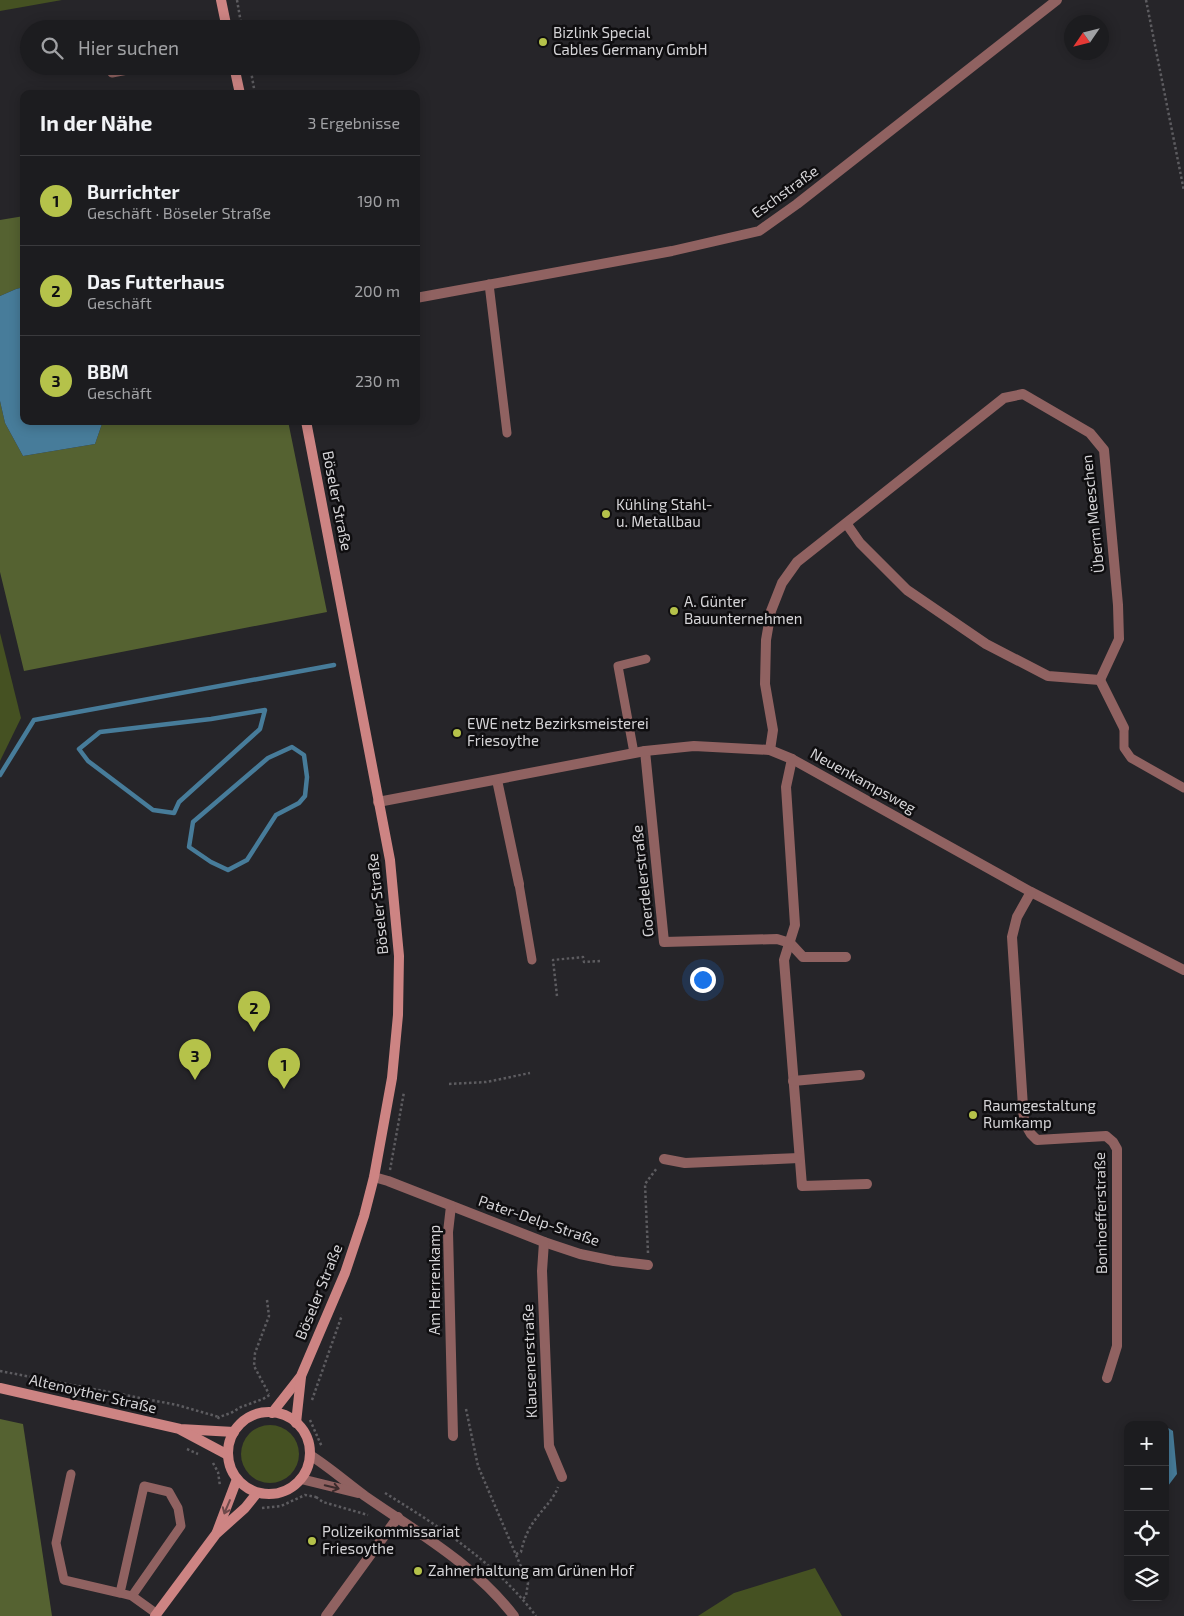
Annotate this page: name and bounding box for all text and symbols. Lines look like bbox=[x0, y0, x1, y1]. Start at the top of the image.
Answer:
north arrow bbox=[1064, 15, 1109, 60]
search box bbox=[20, 20, 420, 75]
place label: Bizlink Special Cables Germany GmbH bbox=[553, 23, 707, 58]
icon: search bbox=[38, 34, 66, 62]
text: Hier suchen bbox=[78, 36, 179, 59]
marker: Bizlink Special Cables Germany GmbH bbox=[537, 36, 549, 48]
text: In der Nähe bbox=[40, 110, 152, 135]
text: 3 Ergebnisse bbox=[308, 113, 400, 132]
street label: Eschstraße bbox=[748, 161, 821, 221]
text: Burrichter bbox=[87, 180, 180, 203]
text: 1 bbox=[53, 191, 59, 210]
text: 190 m bbox=[357, 191, 400, 210]
text: Geschäft · Böseler Straße bbox=[87, 203, 271, 222]
text: Das Futterhaus bbox=[87, 270, 225, 293]
text: 2 bbox=[51, 281, 61, 300]
text: 200 m bbox=[354, 281, 400, 300]
text: Geschäft bbox=[87, 293, 152, 312]
text: BBM bbox=[87, 360, 129, 383]
text: 3 bbox=[51, 371, 61, 390]
text: 230 m bbox=[355, 371, 400, 390]
text: Geschäft bbox=[87, 383, 152, 402]
street label: Böseler Straße bbox=[319, 449, 357, 552]
street label: Überm Meeschen bbox=[1077, 454, 1107, 574]
place label: Kühling Stahl- u. Metallbau bbox=[616, 495, 713, 530]
marker: Kühling Stahl- u. Metallbau bbox=[600, 508, 612, 520]
place label: A. Günter Bauunternehmen bbox=[684, 592, 803, 627]
marker: A. Günter Bauunternehmen bbox=[668, 605, 680, 617]
place label: EWE netz Bezirksmeisterei Friesoythe bbox=[467, 714, 649, 749]
marker: EWE netz Bezirksmeisterei Friesoythe bbox=[451, 727, 463, 739]
street label: Neuenkampsweg bbox=[808, 744, 920, 817]
street label: Goerdelerstraße bbox=[627, 824, 657, 938]
street label: Böseler Straße bbox=[363, 853, 391, 956]
your location bbox=[690, 967, 716, 993]
pin: 2 bbox=[238, 991, 270, 1032]
pin: 3 bbox=[179, 1039, 211, 1080]
pin: 1 bbox=[268, 1048, 300, 1089]
place label: Raumgestaltung Rumkamp bbox=[983, 1096, 1096, 1131]
marker: Raumgestaltung Rumkamp bbox=[967, 1109, 979, 1121]
street label: Bonhoefferstraße bbox=[1090, 1152, 1110, 1274]
street label: Pater-Delp-Straße bbox=[476, 1191, 602, 1249]
street label: Am Herrenkamp bbox=[425, 1225, 443, 1335]
street label: Böseler Straße bbox=[291, 1241, 345, 1342]
street label: Klausenerstraße bbox=[518, 1304, 540, 1418]
street label: Altenoyther Straße bbox=[28, 1370, 159, 1416]
map controls bbox=[1124, 1421, 1169, 1601]
button: + bbox=[1124, 1421, 1169, 1466]
button: − bbox=[1124, 1466, 1169, 1511]
one-way arrow bbox=[324, 1483, 340, 1492]
one-way arrow bbox=[222, 1499, 231, 1514]
button: locate bbox=[1124, 1511, 1169, 1556]
place label: Polizeikommissariat Friesoythe bbox=[322, 1522, 460, 1557]
marker: Polizeikommissariat Friesoythe bbox=[306, 1535, 318, 1547]
button: layers bbox=[1124, 1556, 1169, 1601]
place label: Zahnerhaltung am Grünen Hof bbox=[428, 1561, 634, 1579]
marker: Zahnerhaltung am Grünen Hof bbox=[412, 1565, 424, 1577]

